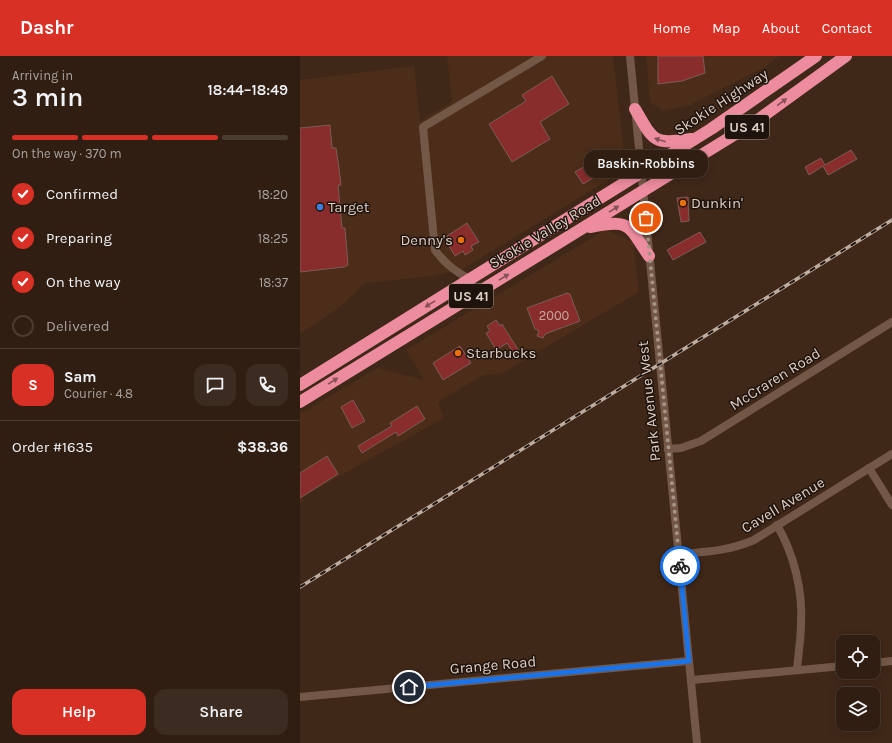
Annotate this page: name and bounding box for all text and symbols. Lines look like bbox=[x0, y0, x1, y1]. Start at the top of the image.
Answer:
text: Dashr bbox=[20, 17, 73, 39]
text: Home bbox=[653, 20, 690, 37]
text: Map bbox=[712, 20, 740, 37]
text: About bbox=[762, 20, 800, 37]
text: Contact bbox=[822, 20, 872, 37]
street label: Skokie Highway bbox=[671, 65, 771, 139]
text: Arriving in bbox=[12, 68, 73, 83]
text: 18:44–18:49 bbox=[208, 81, 288, 99]
text: 3 min bbox=[12, 82, 83, 113]
one-way arrow bbox=[777, 98, 787, 106]
road number: US 41 bbox=[725, 115, 769, 139]
one-way arrow bbox=[653, 137, 665, 143]
text: On the way · 370 m bbox=[12, 146, 122, 161]
callout: Baskin-Robbins bbox=[584, 150, 708, 178]
text: Baskin-Robbins bbox=[597, 156, 695, 171]
icon: check bbox=[12, 183, 34, 205]
text: Confirmed bbox=[46, 185, 118, 203]
text: 18:20 bbox=[257, 187, 288, 202]
street label: Skokie Valley Road bbox=[486, 192, 604, 272]
place label: Dunkin' bbox=[691, 194, 743, 212]
place label: Target bbox=[328, 198, 370, 216]
marker: Dunkin' bbox=[678, 198, 688, 208]
pin bbox=[629, 201, 663, 235]
marker: Target bbox=[315, 202, 325, 212]
one-way arrow bbox=[609, 205, 620, 212]
icon: bag bbox=[635, 207, 657, 229]
icon: check bbox=[12, 227, 34, 249]
text: Preparing bbox=[46, 229, 112, 247]
text: 18:25 bbox=[258, 231, 288, 246]
place label: Denny's bbox=[400, 231, 453, 249]
marker: Denny's bbox=[456, 235, 466, 245]
icon: check bbox=[12, 271, 34, 293]
text: On the way bbox=[46, 273, 120, 291]
one-way arrow bbox=[498, 273, 510, 280]
text: 18:37 bbox=[259, 275, 288, 290]
road number: US 41 bbox=[449, 284, 493, 308]
one-way arrow bbox=[425, 300, 435, 308]
house number: 2000 bbox=[539, 308, 570, 323]
text: Delivered bbox=[46, 317, 110, 335]
street label: Park Avenue West bbox=[634, 340, 664, 462]
place label: Starbucks bbox=[466, 344, 536, 362]
street label: McCraren Road bbox=[726, 344, 824, 414]
marker: Starbucks bbox=[453, 348, 463, 358]
button: chat bbox=[194, 364, 236, 406]
button: phone bbox=[246, 364, 288, 406]
text: Sam bbox=[64, 368, 97, 386]
text: S bbox=[28, 376, 38, 394]
one-way arrow bbox=[328, 377, 338, 385]
text: Courier · 4.8 bbox=[64, 386, 133, 401]
text: Order #1635 bbox=[12, 438, 93, 456]
text: $38.36 bbox=[237, 438, 288, 456]
street label: Cavell Avenue bbox=[738, 473, 828, 537]
courier bbox=[660, 546, 700, 586]
icon: bike bbox=[669, 555, 691, 577]
map controls bbox=[836, 635, 880, 731]
button: locate bbox=[836, 635, 880, 679]
street label: Grange Road bbox=[449, 652, 537, 678]
pin bbox=[392, 670, 426, 704]
icon: home bbox=[398, 676, 420, 698]
button: layers bbox=[836, 687, 880, 731]
button: Help bbox=[12, 689, 146, 735]
button: Share bbox=[154, 689, 288, 735]

